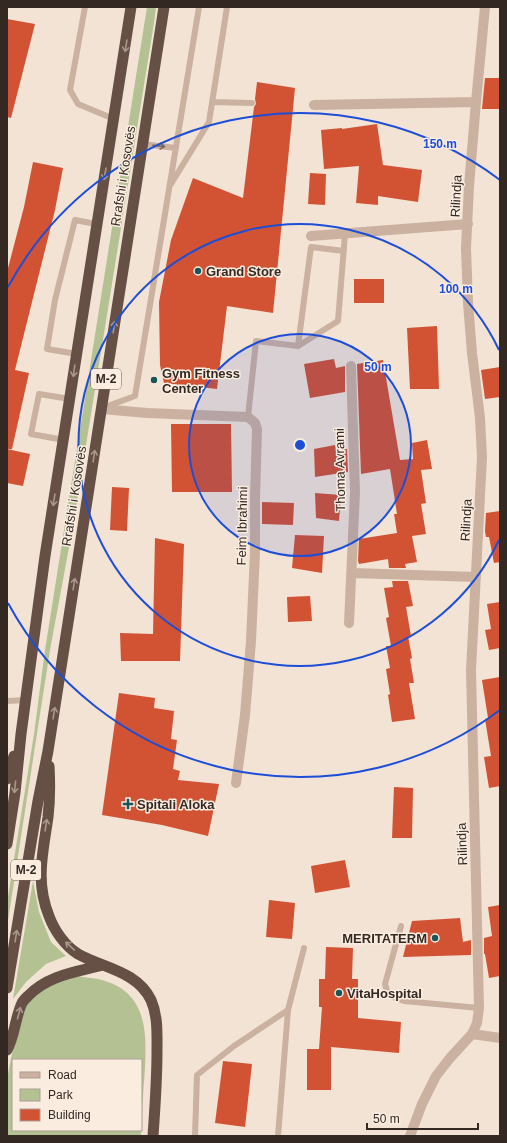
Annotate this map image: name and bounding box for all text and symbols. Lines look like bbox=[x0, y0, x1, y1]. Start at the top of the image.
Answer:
one-way arrow bbox=[122, 39, 130, 52]
street label: Rrafshi i Kosovës bbox=[108, 124, 138, 227]
text: 150 m bbox=[423, 137, 457, 151]
one-way arrow bbox=[152, 142, 165, 150]
one-way arrow bbox=[101, 167, 109, 180]
street label: Rilindja bbox=[447, 174, 465, 218]
place label: Grand Store bbox=[206, 264, 281, 279]
marker: Grand Store bbox=[193, 266, 203, 276]
text: 100 m bbox=[439, 282, 473, 296]
one-way arrow bbox=[110, 321, 118, 334]
text: 50 m bbox=[364, 360, 392, 374]
one-way arrow bbox=[70, 365, 78, 378]
place label: Gym Fitness Center bbox=[162, 366, 240, 396]
road number: M-2 bbox=[91, 369, 121, 389]
marker: Gym Fitness Center bbox=[149, 375, 159, 385]
street label: Thoma Avrami bbox=[332, 428, 348, 512]
centre of rings bbox=[293, 438, 307, 452]
street label: Rrafshi i Kosovës bbox=[59, 444, 89, 547]
one-way arrow bbox=[91, 450, 99, 463]
street label: Feim Ibrahimi bbox=[234, 486, 250, 565]
one-way arrow bbox=[50, 493, 58, 506]
street label: Rilindja bbox=[457, 498, 475, 542]
one-way arrow bbox=[70, 578, 78, 591]
one-way arrow bbox=[50, 707, 58, 720]
one-way arrow bbox=[12, 780, 19, 793]
place label: Spitali Aloka bbox=[137, 797, 215, 812]
marker: Spitali Aloka bbox=[122, 798, 134, 810]
one-way arrow bbox=[42, 819, 50, 832]
street label: Rilindja bbox=[454, 822, 470, 866]
road number: M-2 bbox=[11, 860, 41, 880]
one-way arrow bbox=[12, 930, 20, 943]
place label: MERITATERM bbox=[342, 931, 427, 946]
marker: MERITATERM bbox=[430, 933, 440, 943]
one-way arrow bbox=[65, 942, 75, 951]
place label: VitaHospital bbox=[347, 986, 422, 1001]
marker: VitaHospital bbox=[334, 988, 344, 998]
one-way arrow bbox=[16, 1007, 23, 1020]
legend bbox=[12, 1059, 142, 1131]
text: Road bbox=[48, 1068, 77, 1082]
text: Park bbox=[48, 1088, 74, 1102]
scale bar bbox=[367, 1105, 478, 1131]
text: Building bbox=[48, 1108, 91, 1122]
text: 50 m bbox=[373, 1112, 400, 1126]

